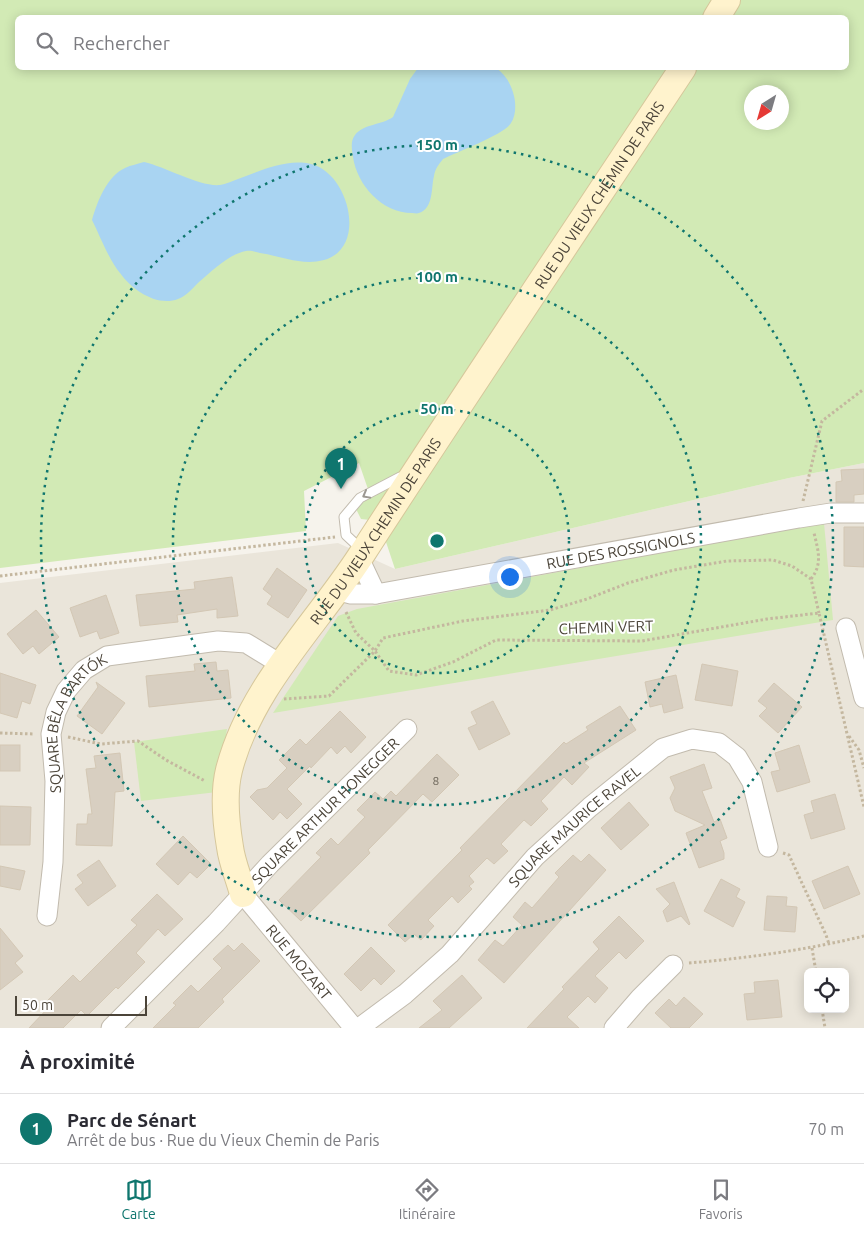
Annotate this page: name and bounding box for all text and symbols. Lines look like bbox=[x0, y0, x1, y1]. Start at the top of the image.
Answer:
search box bbox=[15, 15, 849, 70]
icon: search bbox=[33, 29, 61, 57]
text: Rechercher bbox=[73, 32, 170, 54]
north arrow bbox=[744, 85, 789, 130]
street label: RUE DU VIEUX CHEMIN DE PARIS bbox=[531, 98, 667, 291]
text: 150 m bbox=[416, 136, 458, 153]
text: 100 m bbox=[416, 268, 458, 285]
text: 50 m bbox=[420, 400, 454, 417]
street label: RUE DU VIEUX CHEMIN DE PARIS bbox=[306, 434, 444, 627]
pin: 1 bbox=[325, 448, 357, 489]
one-way arrow bbox=[363, 489, 372, 499]
street label: RUE DES ROSSIGNOLS bbox=[545, 528, 696, 572]
centre of rings bbox=[428, 532, 446, 550]
your location bbox=[497, 564, 523, 590]
street label: CHEMIN VERT bbox=[558, 617, 654, 637]
street label: SQUARE BÊLA BARTÓK bbox=[42, 650, 110, 793]
street label: SQUARE ARTHUR HONEGGER bbox=[248, 734, 402, 887]
street label: SQUARE MAURICE RAVEL bbox=[504, 762, 643, 890]
house number: 8 bbox=[433, 774, 440, 787]
street label: RUE MOZART bbox=[263, 921, 336, 1003]
map controls bbox=[804, 968, 849, 1013]
button: locate bbox=[804, 968, 849, 1013]
scale bar bbox=[15, 993, 148, 1016]
text: 50 m bbox=[22, 997, 53, 1013]
text: À proximité bbox=[20, 1049, 135, 1073]
text: Parc de Sénart bbox=[67, 1109, 197, 1131]
text: 1 bbox=[31, 1120, 41, 1138]
text: 70 m bbox=[808, 1120, 844, 1138]
text: Arrêt de bus · Rue du Vieux Chemin de Paris bbox=[67, 1131, 380, 1149]
tab: Carte bbox=[121, 1176, 156, 1222]
tab: Itinéraire bbox=[399, 1176, 456, 1222]
tab: Favoris bbox=[699, 1176, 743, 1222]

